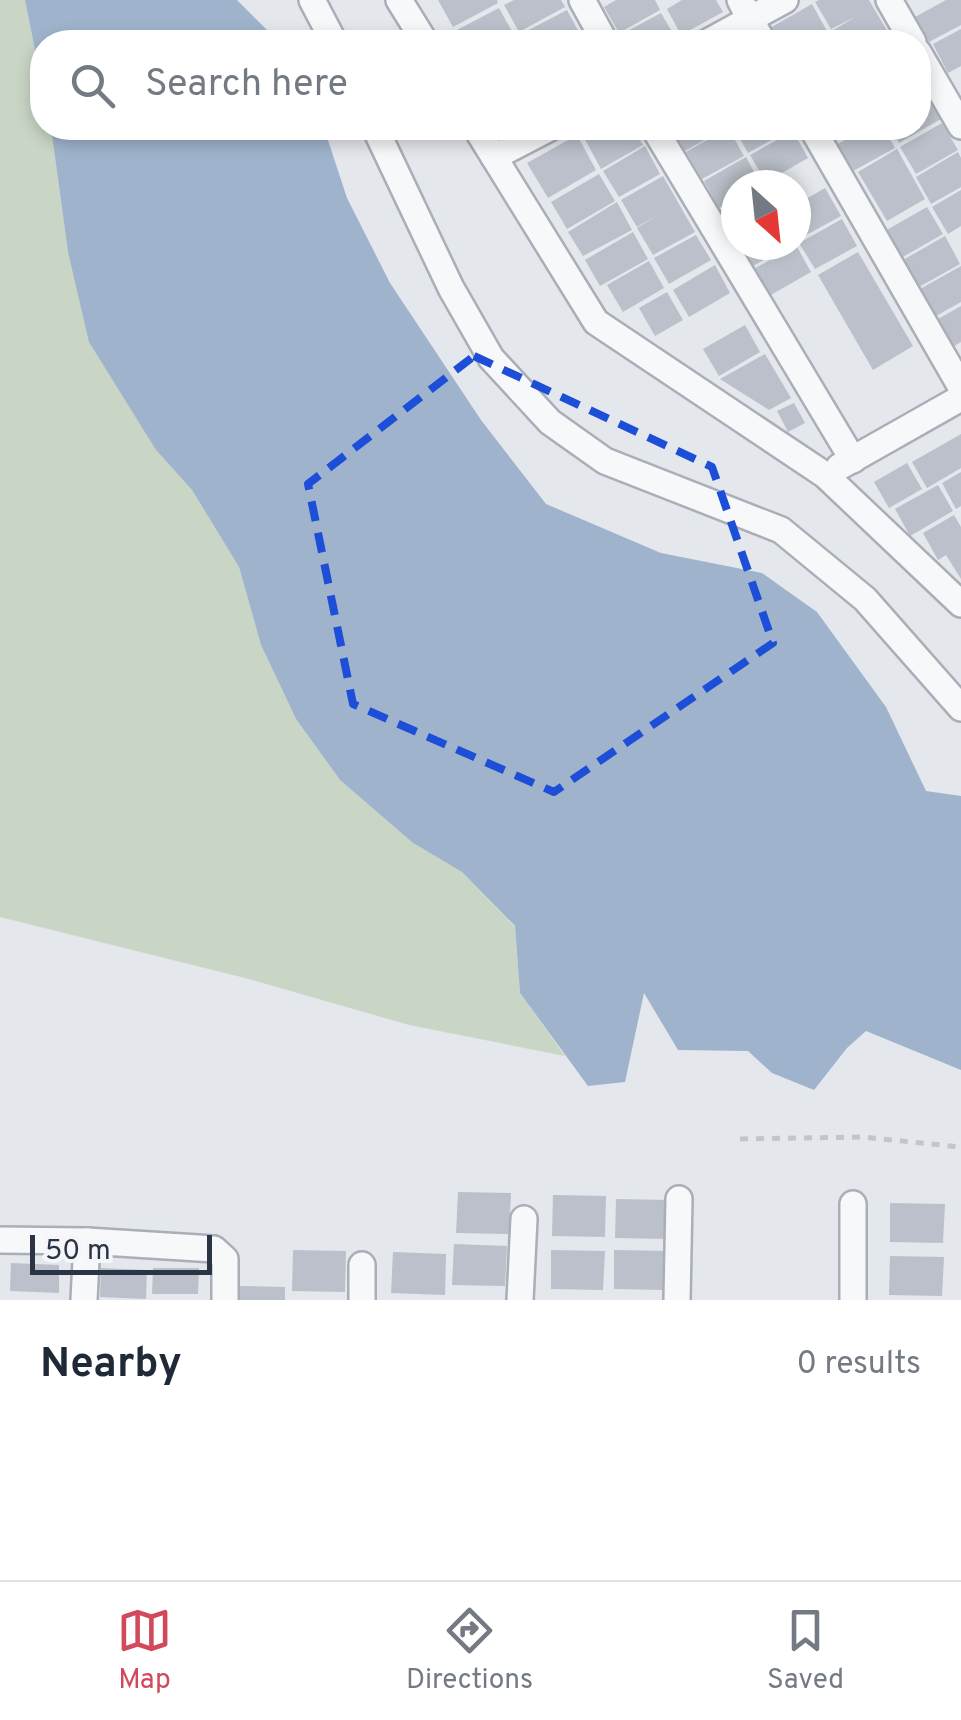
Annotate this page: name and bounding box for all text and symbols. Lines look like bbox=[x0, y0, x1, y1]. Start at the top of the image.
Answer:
search box bbox=[30, 30, 931, 140]
icon: search bbox=[65, 58, 120, 113]
text: Search here bbox=[145, 61, 348, 110]
north arrow bbox=[721, 170, 811, 260]
scale bar bbox=[30, 1230, 212, 1274]
text: 50 m bbox=[45, 1234, 111, 1270]
text: Nearby bbox=[40, 1339, 182, 1392]
text: 0 results bbox=[796, 1345, 921, 1385]
tab: Map bbox=[117, 1603, 172, 1699]
tab: Directions bbox=[406, 1603, 533, 1699]
tab: Saved bbox=[767, 1603, 844, 1699]

